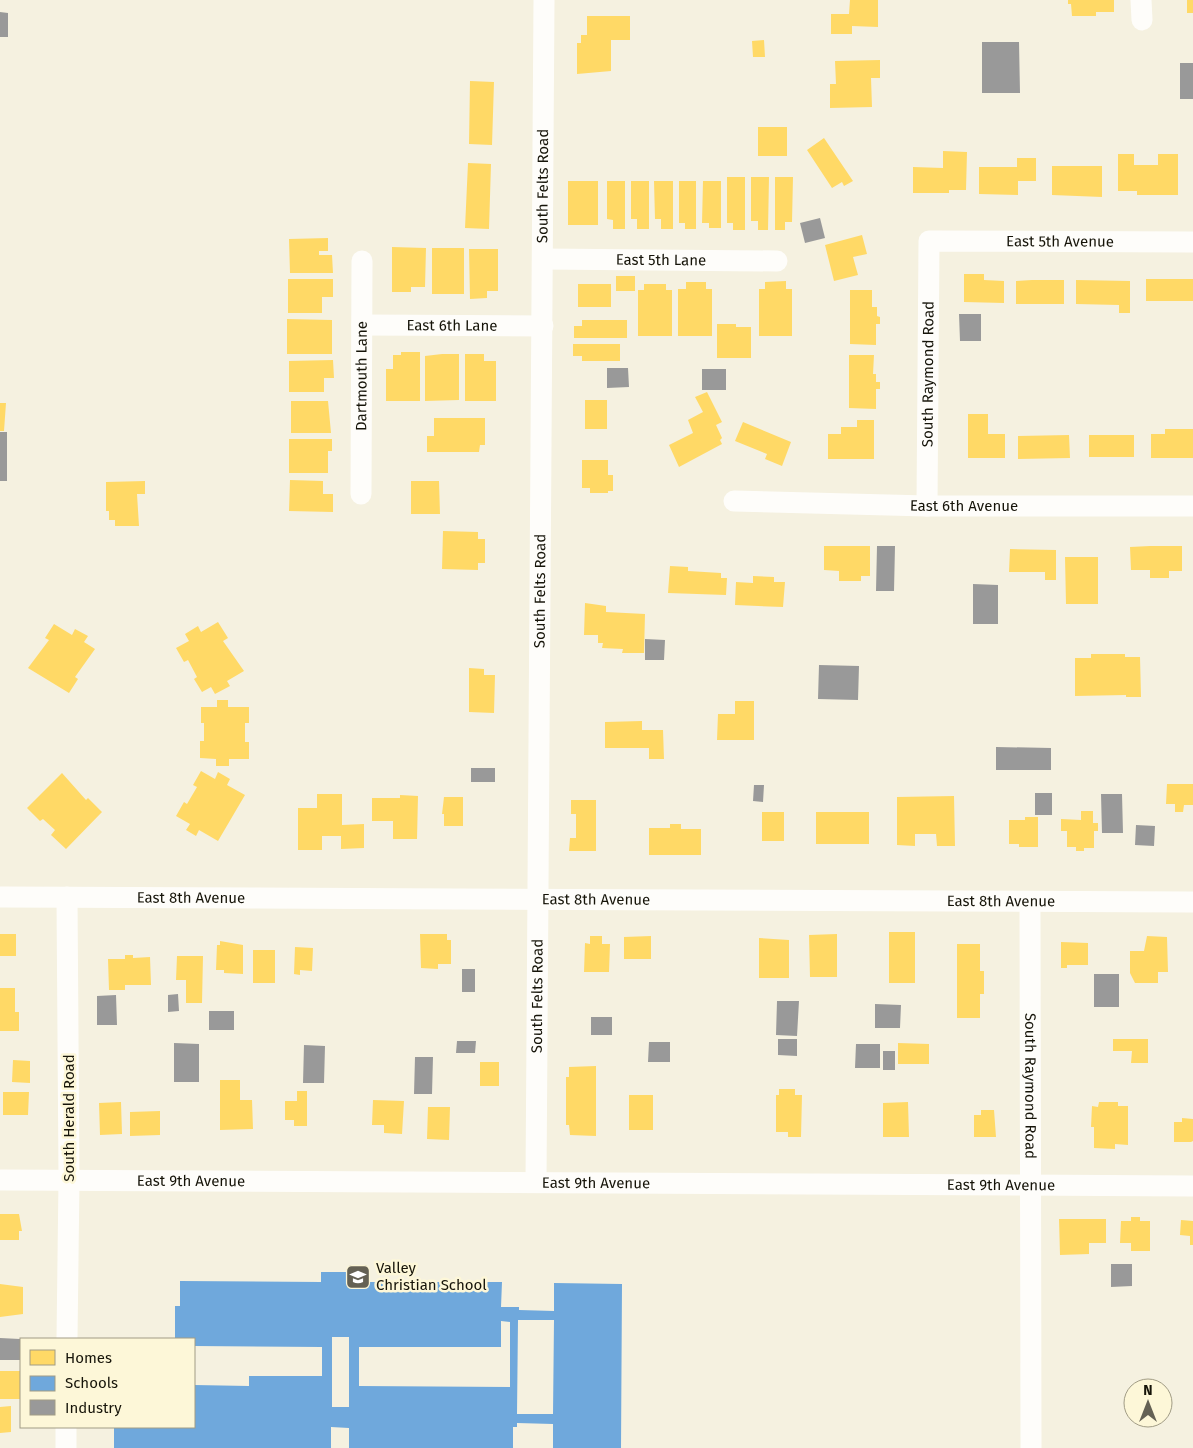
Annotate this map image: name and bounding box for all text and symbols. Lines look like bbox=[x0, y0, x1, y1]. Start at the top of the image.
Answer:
street label: South Felts Road bbox=[533, 129, 552, 243]
street label: East 5th Avenue bbox=[1006, 232, 1114, 251]
street label: East 5th Lane bbox=[616, 251, 706, 269]
street label: South Raymond Road bbox=[918, 301, 938, 447]
street label: East 6th Lane bbox=[406, 316, 498, 335]
street label: Dartmouth Lane bbox=[352, 321, 371, 431]
street label: East 6th Avenue bbox=[910, 497, 1018, 515]
street label: South Felts Road bbox=[531, 534, 549, 648]
street label: East 8th Avenue bbox=[137, 889, 245, 907]
street label: East 8th Avenue bbox=[542, 890, 650, 909]
street label: East 8th Avenue bbox=[947, 892, 1055, 910]
street label: South Felts Road bbox=[528, 939, 547, 1053]
street label: South Raymond Road bbox=[1021, 1013, 1039, 1159]
street label: South Herald Road bbox=[60, 1054, 78, 1182]
street label: East 9th Avenue bbox=[137, 1172, 245, 1190]
street label: East 9th Avenue bbox=[542, 1174, 650, 1192]
street label: East 9th Avenue bbox=[947, 1176, 1055, 1194]
place label: Valley Christian School bbox=[376, 1259, 487, 1294]
school or university icon: Valley Christian School bbox=[345, 1264, 371, 1290]
legend bbox=[20, 1338, 195, 1428]
text: Homes bbox=[65, 1349, 112, 1367]
text: Schools bbox=[65, 1374, 118, 1392]
north arrow bbox=[1123, 1378, 1173, 1428]
text: N bbox=[1143, 1382, 1153, 1399]
text: Industry bbox=[65, 1399, 122, 1417]

